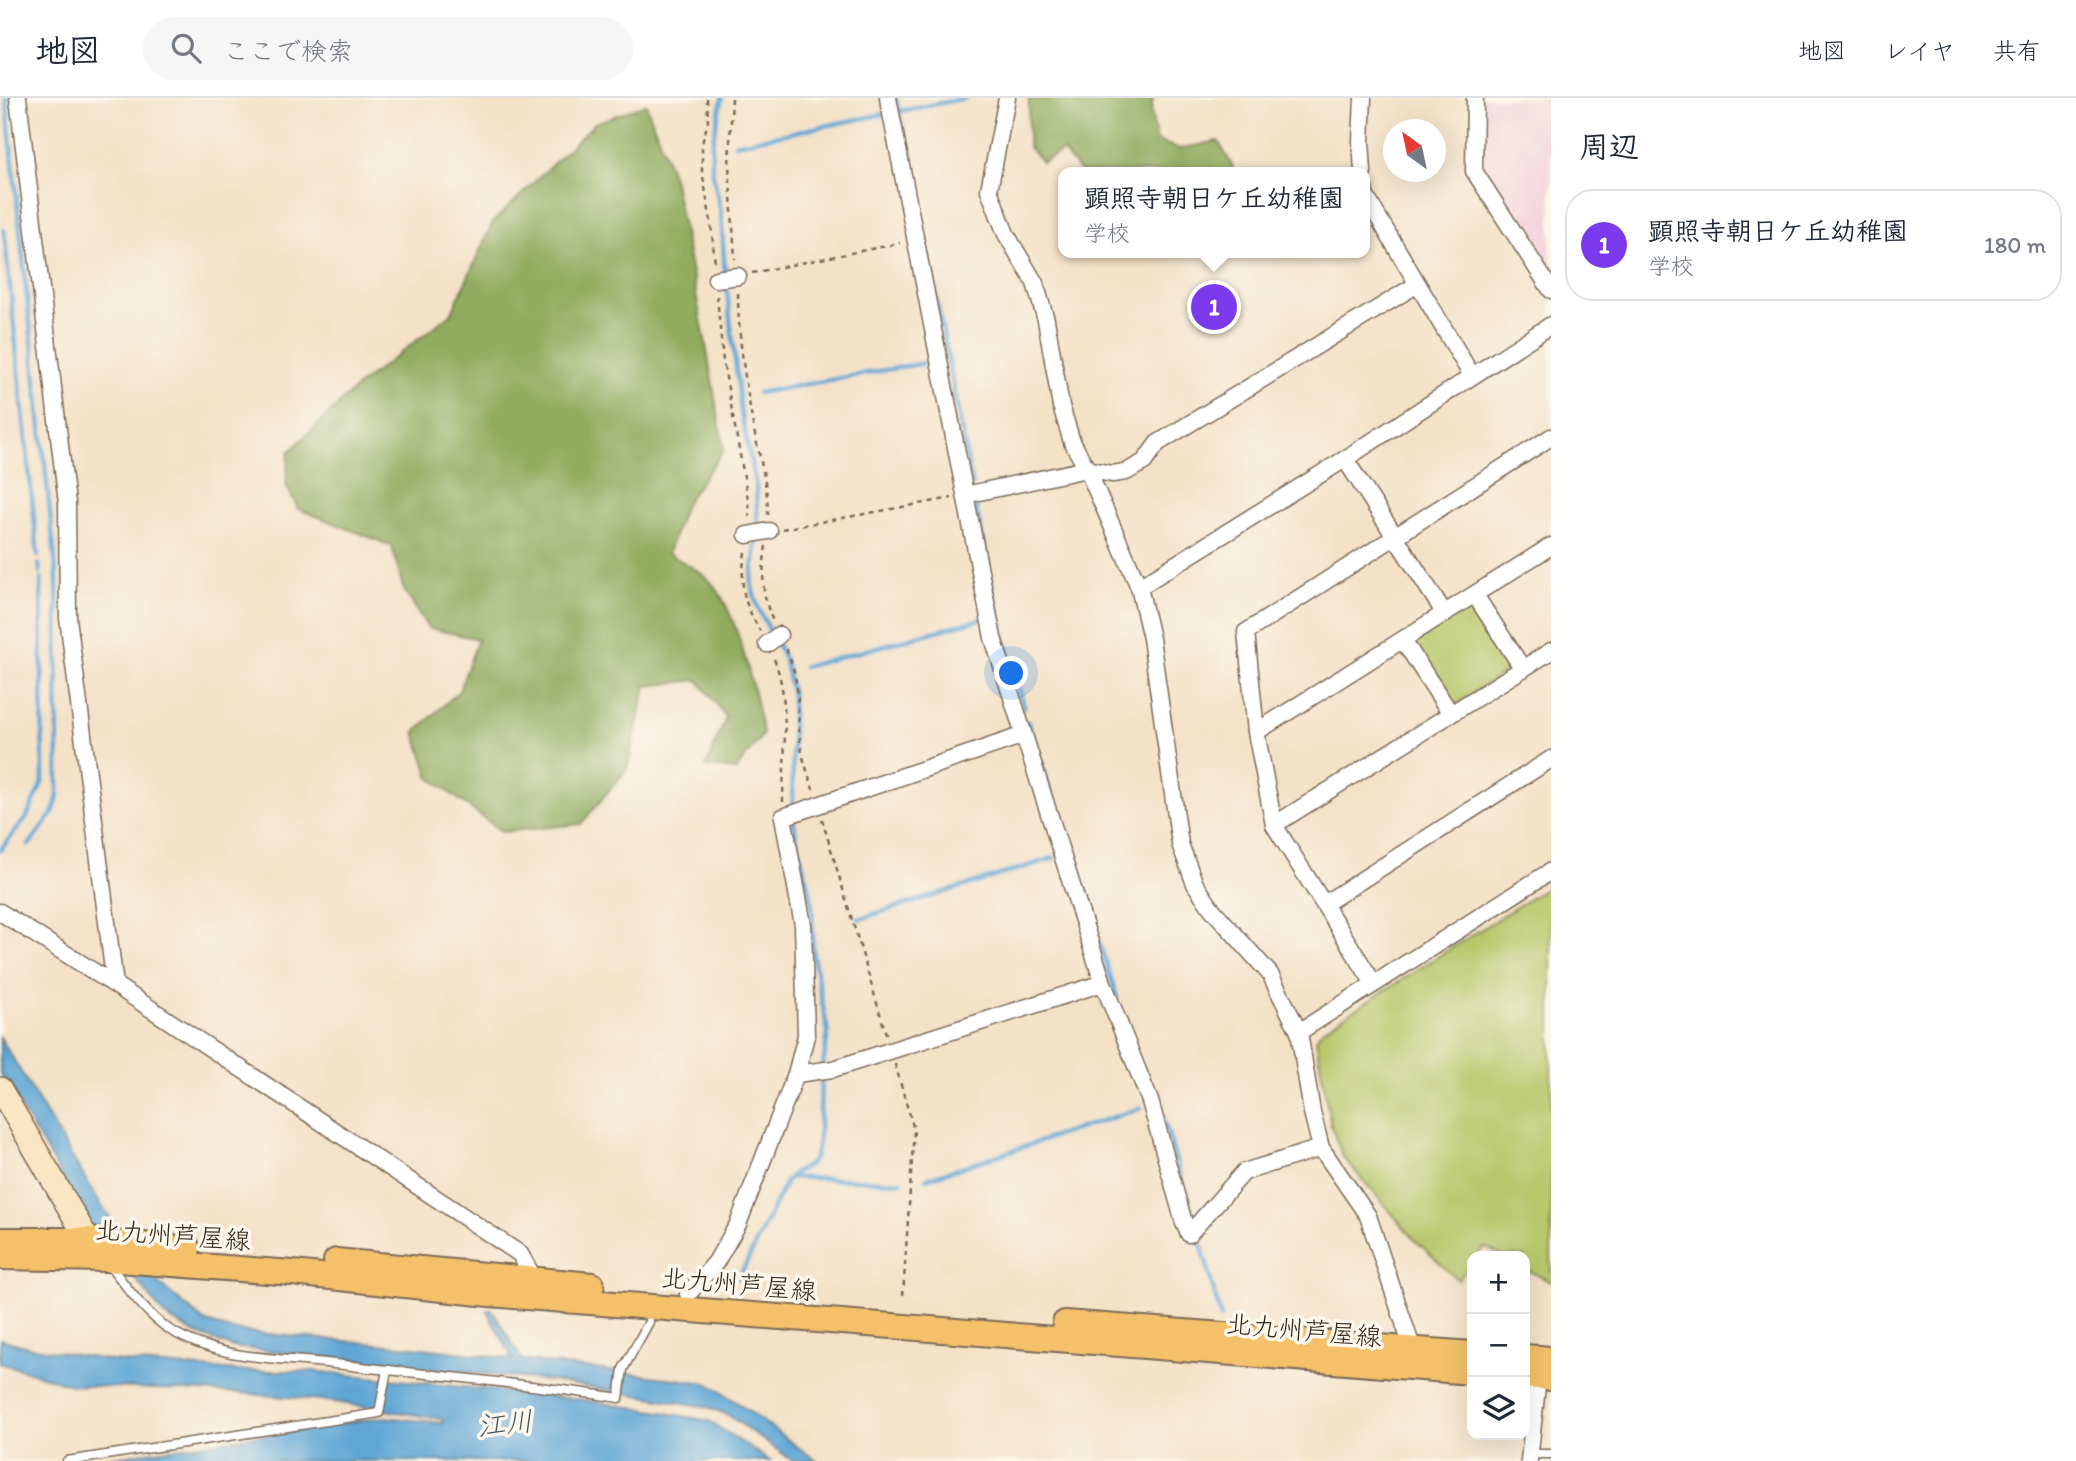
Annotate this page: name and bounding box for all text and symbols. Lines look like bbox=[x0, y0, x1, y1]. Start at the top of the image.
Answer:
search box bbox=[143, 17, 633, 80]
icon: search bbox=[167, 29, 205, 67]
text: 地図 bbox=[35, 31, 101, 70]
text: ここで検索 bbox=[223, 35, 353, 67]
text: 地図 bbox=[1798, 36, 1846, 65]
text: レイヤ bbox=[1884, 36, 1955, 65]
text: 共有 bbox=[1993, 36, 2041, 65]
north arrow bbox=[1383, 119, 1446, 182]
text: 周辺 bbox=[1579, 128, 1639, 165]
popup bbox=[1058, 167, 1370, 258]
text: 顕照寺朝日ケ丘幼稚園 bbox=[1084, 182, 1344, 214]
text: 顕照寺朝日ケ丘幼稚園 bbox=[1648, 215, 1908, 247]
text: 学校 bbox=[1084, 219, 1130, 247]
text: 1 bbox=[1599, 231, 1609, 259]
text: 180 m bbox=[1984, 231, 2046, 259]
text: 学校 bbox=[1648, 252, 1694, 280]
pin: 1 bbox=[1191, 281, 1237, 333]
your location bbox=[994, 656, 1028, 690]
street label: 北九州芦屋線 bbox=[94, 1214, 252, 1256]
map controls bbox=[1467, 1251, 1530, 1440]
button: + bbox=[1467, 1251, 1530, 1314]
street label: 北九州芦屋線 bbox=[660, 1261, 818, 1307]
street label: 北九州芦屋線 bbox=[1225, 1307, 1383, 1353]
button: − bbox=[1467, 1314, 1530, 1377]
button: layers bbox=[1467, 1377, 1530, 1440]
water label: 江川 bbox=[475, 1403, 535, 1443]

